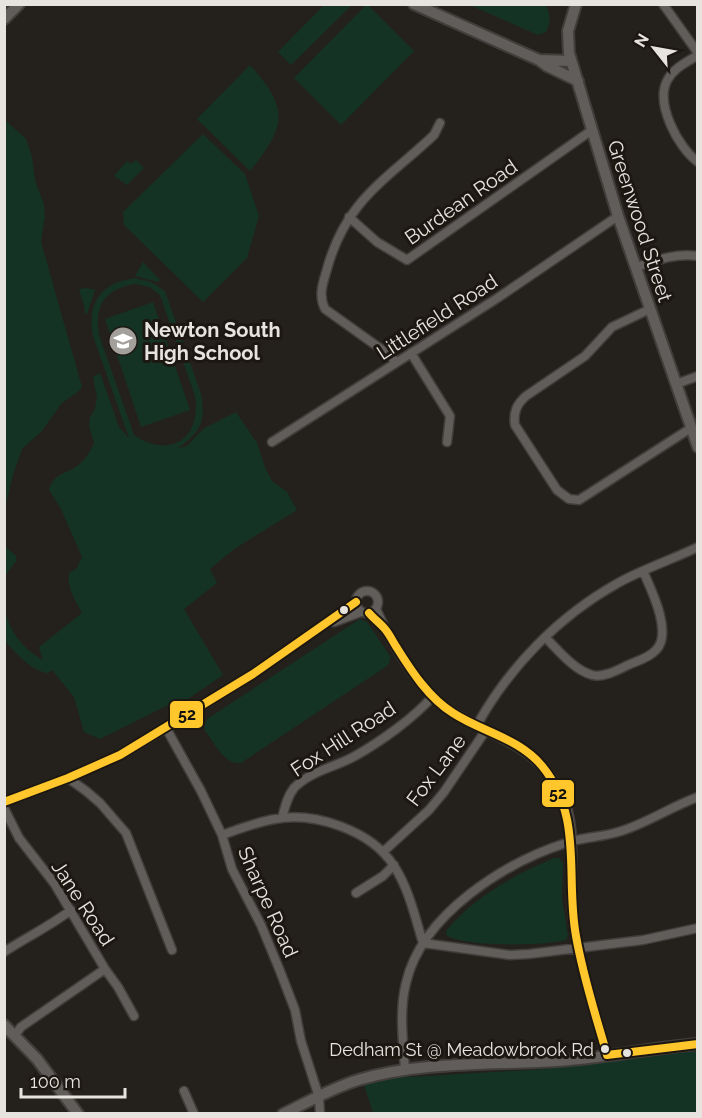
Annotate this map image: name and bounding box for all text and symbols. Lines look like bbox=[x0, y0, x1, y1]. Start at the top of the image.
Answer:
north arrow bbox=[624, 18, 684, 78]
text: N bbox=[630, 30, 653, 51]
street label: Greenwood Street bbox=[603, 137, 678, 305]
street label: Burdean Road bbox=[400, 154, 522, 250]
street label: Littlefield Road bbox=[372, 269, 502, 365]
place label: Newton South High School bbox=[144, 318, 281, 365]
school or university icon: Newton South High School bbox=[107, 325, 139, 357]
unlabelled marker bbox=[338, 604, 350, 616]
street label: Fox Hill Road bbox=[286, 696, 400, 782]
line badge: 52 bbox=[169, 700, 204, 729]
text: 52 bbox=[178, 705, 196, 724]
street label: Fox Lane bbox=[401, 729, 471, 811]
line badge: 52 bbox=[541, 779, 575, 808]
text: 52 bbox=[549, 784, 567, 803]
street label: Sharpe Road bbox=[233, 843, 303, 961]
street label: Jane Road bbox=[47, 856, 119, 950]
place label: Dedham St @ Meadowbrook Rd bbox=[329, 1039, 594, 1060]
marker: Dedham St @ Meadowbrook Rd bbox=[599, 1043, 611, 1055]
unlabelled marker bbox=[621, 1047, 633, 1059]
scale bar bbox=[21, 1061, 124, 1099]
text: 100 m bbox=[30, 1071, 81, 1092]

